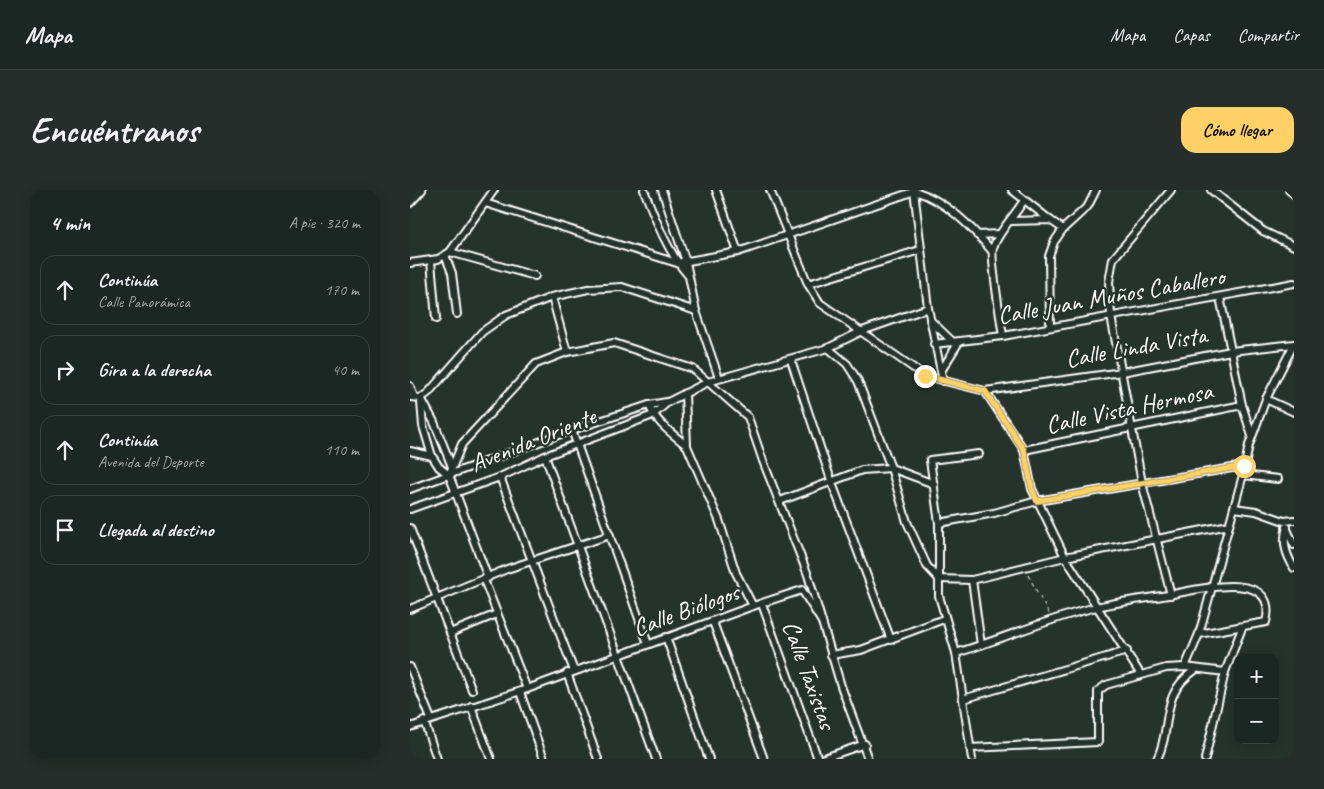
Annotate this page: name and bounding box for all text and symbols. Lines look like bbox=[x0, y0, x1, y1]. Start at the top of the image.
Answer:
text: Mapa bbox=[25, 20, 72, 50]
text: Mapa bbox=[1110, 24, 1145, 46]
text: Capas bbox=[1173, 24, 1210, 46]
text: Compartir bbox=[1238, 24, 1299, 46]
button: Cómo llegar bbox=[1181, 107, 1294, 153]
text: Encuéntranos bbox=[30, 108, 199, 153]
text: 4 min bbox=[50, 210, 90, 236]
text: A pie · 320 m bbox=[289, 213, 360, 233]
street label: Calle Juan Muños Caballero bbox=[995, 260, 1230, 332]
text: Continúa bbox=[98, 268, 157, 292]
icon: ahead bbox=[51, 276, 79, 304]
text: 170 m bbox=[325, 280, 359, 300]
text: Calle Panorámica bbox=[98, 292, 190, 312]
street label: Calle Linda Vista bbox=[1063, 318, 1212, 375]
icon: right bbox=[51, 356, 79, 384]
text: Gira a la derecha bbox=[98, 358, 211, 382]
text: 40 m bbox=[332, 360, 359, 380]
route end bbox=[914, 365, 937, 388]
street label: Calle Vista Hermosa bbox=[1043, 374, 1217, 441]
street label: Avenida Oriente bbox=[465, 400, 602, 480]
text: Continúa bbox=[98, 428, 157, 452]
icon: ahead bbox=[51, 436, 79, 464]
text: 110 m bbox=[325, 440, 359, 460]
text: Avenida del Deporte bbox=[98, 452, 204, 472]
route start bbox=[1233, 455, 1256, 478]
icon: arrive bbox=[51, 516, 79, 544]
text: Llegada al destino bbox=[98, 518, 214, 542]
street label: Calle Biólogos bbox=[628, 575, 746, 644]
street label: Calle Taxistas bbox=[775, 616, 844, 736]
map controls bbox=[1234, 654, 1279, 744]
button: + bbox=[1234, 654, 1279, 699]
button: − bbox=[1234, 699, 1279, 744]

